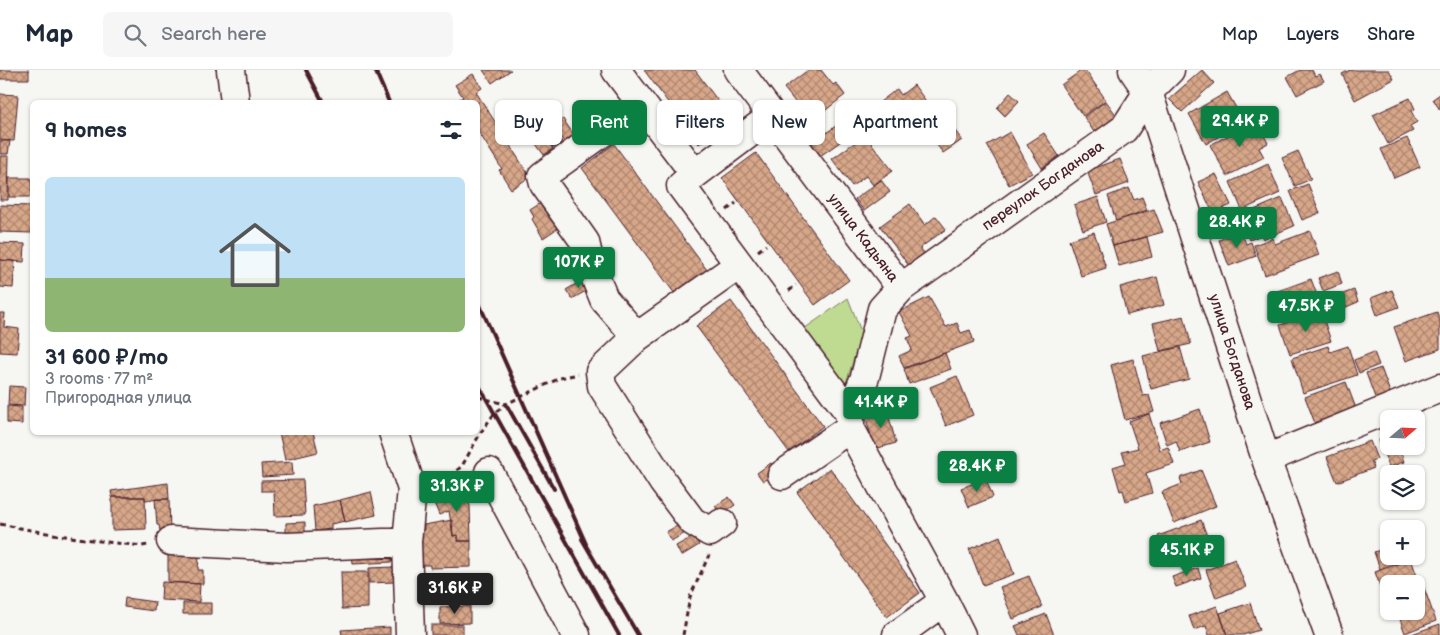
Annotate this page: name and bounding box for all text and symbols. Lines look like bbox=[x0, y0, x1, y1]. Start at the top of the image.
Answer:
search box bbox=[103, 12, 453, 57]
text: Map bbox=[25, 20, 73, 49]
icon: search bbox=[121, 21, 149, 49]
text: Search here bbox=[161, 23, 267, 46]
text: Map bbox=[1222, 24, 1258, 45]
text: Layers bbox=[1286, 24, 1339, 45]
text: Share bbox=[1367, 24, 1415, 45]
chip: Buy bbox=[495, 100, 562, 145]
chip: Rent bbox=[572, 100, 647, 145]
chip: Filters bbox=[657, 100, 743, 145]
chip: New bbox=[753, 100, 825, 145]
chip: Apartment bbox=[835, 100, 956, 145]
pin: 29.4K ₽ bbox=[1194, 106, 1286, 148]
text: 29.4K ₽ bbox=[1212, 112, 1268, 131]
icon: filters bbox=[437, 116, 465, 144]
text: 9 homes bbox=[45, 118, 127, 143]
street label: переулок Богданова bbox=[978, 137, 1108, 235]
street label: улица Кадьяна bbox=[823, 190, 903, 286]
pin: 28.4K ₽ bbox=[1191, 206, 1283, 249]
icon: home bbox=[210, 210, 300, 300]
text: 28.4K ₽ bbox=[1209, 213, 1265, 232]
pin: 107K ₽ bbox=[538, 246, 620, 289]
text: 107K ₽ bbox=[554, 253, 604, 272]
pin: 47.5K ₽ bbox=[1260, 290, 1352, 333]
street label: улица Богданова bbox=[1204, 292, 1260, 412]
text: 47.5K ₽ bbox=[1278, 297, 1334, 316]
text: 31 600 ₽/mo bbox=[45, 345, 168, 370]
text: 3 rooms · 77 m² bbox=[45, 370, 153, 389]
pin: 41.4K ₽ bbox=[835, 386, 927, 429]
text: Пригородная улица bbox=[45, 389, 192, 408]
text: 41.4K ₽ bbox=[854, 393, 908, 412]
north arrow bbox=[1380, 410, 1425, 455]
map controls bbox=[1380, 410, 1425, 620]
pin: 28.4K ₽ bbox=[931, 450, 1023, 493]
text: 28.4K ₽ bbox=[949, 457, 1005, 476]
button: layers bbox=[1380, 465, 1425, 510]
pin: 31.3K ₽ bbox=[411, 470, 503, 513]
text: 31.3K ₽ bbox=[430, 477, 484, 496]
button: + bbox=[1380, 520, 1425, 565]
pin: 45.1K ₽ bbox=[1141, 534, 1233, 577]
text: 45.1K ₽ bbox=[1160, 541, 1214, 560]
pin: 31.6K ₽ bbox=[409, 572, 501, 615]
button: − bbox=[1380, 575, 1425, 620]
text: 31.6K ₽ bbox=[428, 579, 482, 598]

